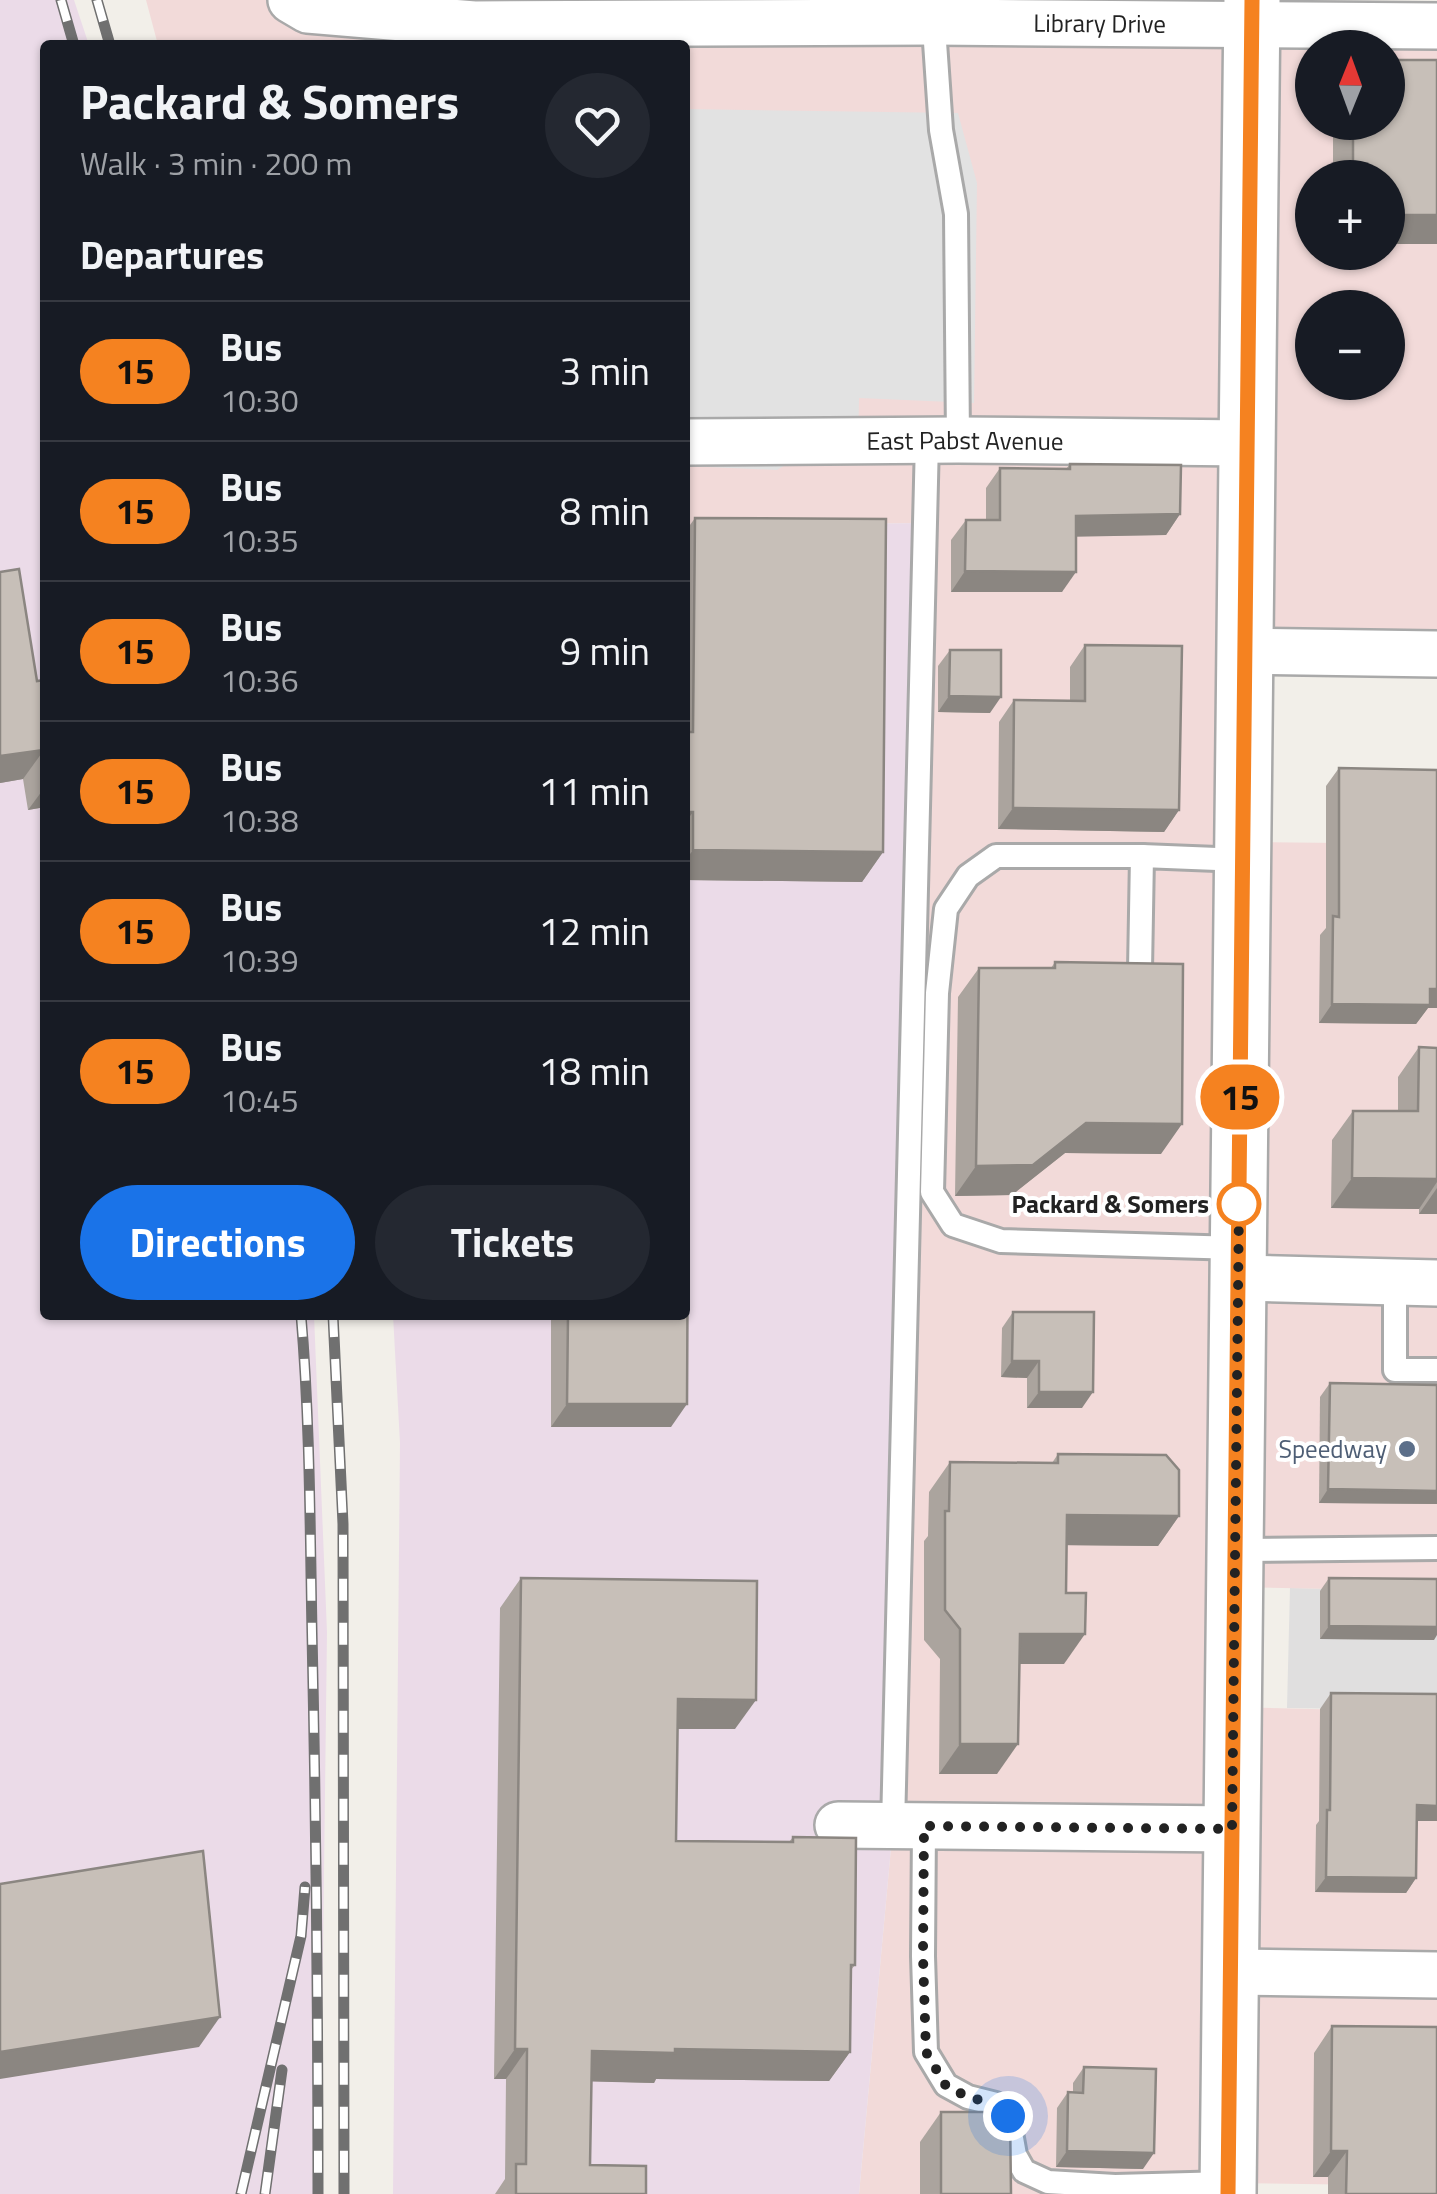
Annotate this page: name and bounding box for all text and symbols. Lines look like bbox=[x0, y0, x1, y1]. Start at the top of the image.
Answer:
street label: Library Drive bbox=[1033, 4, 1166, 43]
north arrow bbox=[1295, 30, 1405, 140]
map controls bbox=[1295, 30, 1405, 400]
text: Packard & Somers bbox=[80, 65, 459, 138]
button: heart bbox=[545, 73, 650, 178]
text: Walk · 3 min · 200 m bbox=[80, 139, 352, 187]
button: + bbox=[1295, 160, 1405, 270]
text: Departures bbox=[80, 226, 264, 284]
button: − bbox=[1295, 290, 1405, 400]
text: Bus bbox=[220, 318, 282, 376]
text: 3 min bbox=[560, 342, 650, 400]
text: 15 bbox=[115, 344, 155, 398]
text: 10:30 bbox=[220, 376, 299, 424]
street label: East Pabst Avenue bbox=[866, 421, 1064, 460]
text: Bus bbox=[220, 458, 282, 516]
text: 8 min bbox=[560, 482, 650, 540]
text: 15 bbox=[115, 484, 155, 538]
text: 10:35 bbox=[220, 516, 299, 564]
text: Bus bbox=[220, 598, 282, 656]
text: 9 min bbox=[560, 622, 650, 680]
text: 15 bbox=[115, 624, 155, 678]
text: 10:36 bbox=[220, 656, 299, 704]
text: Bus bbox=[220, 738, 282, 796]
text: 11 min bbox=[539, 762, 650, 820]
text: 15 bbox=[115, 764, 155, 818]
text: 10:38 bbox=[220, 796, 299, 844]
text: Bus bbox=[220, 878, 282, 936]
text: 12 min bbox=[539, 902, 650, 960]
text: 15 bbox=[115, 904, 155, 958]
text: 10:39 bbox=[220, 936, 299, 984]
text: Bus bbox=[220, 1018, 282, 1076]
text: 18 min bbox=[539, 1042, 650, 1100]
text: 15 bbox=[115, 1044, 155, 1098]
line badge: 15 bbox=[1195, 1064, 1285, 1130]
text: 15 bbox=[1220, 1070, 1260, 1124]
text: 10:45 bbox=[220, 1076, 299, 1124]
marker: Packard & Somers bbox=[1218, 1183, 1260, 1225]
button: Directions bbox=[80, 1185, 355, 1300]
button: Tickets bbox=[375, 1185, 650, 1300]
place label: Packard & Somers bbox=[1012, 1185, 1209, 1223]
place label: Speedway bbox=[1278, 1430, 1387, 1468]
marker: Speedway bbox=[1396, 1438, 1418, 1460]
your location bbox=[983, 2091, 1033, 2141]

